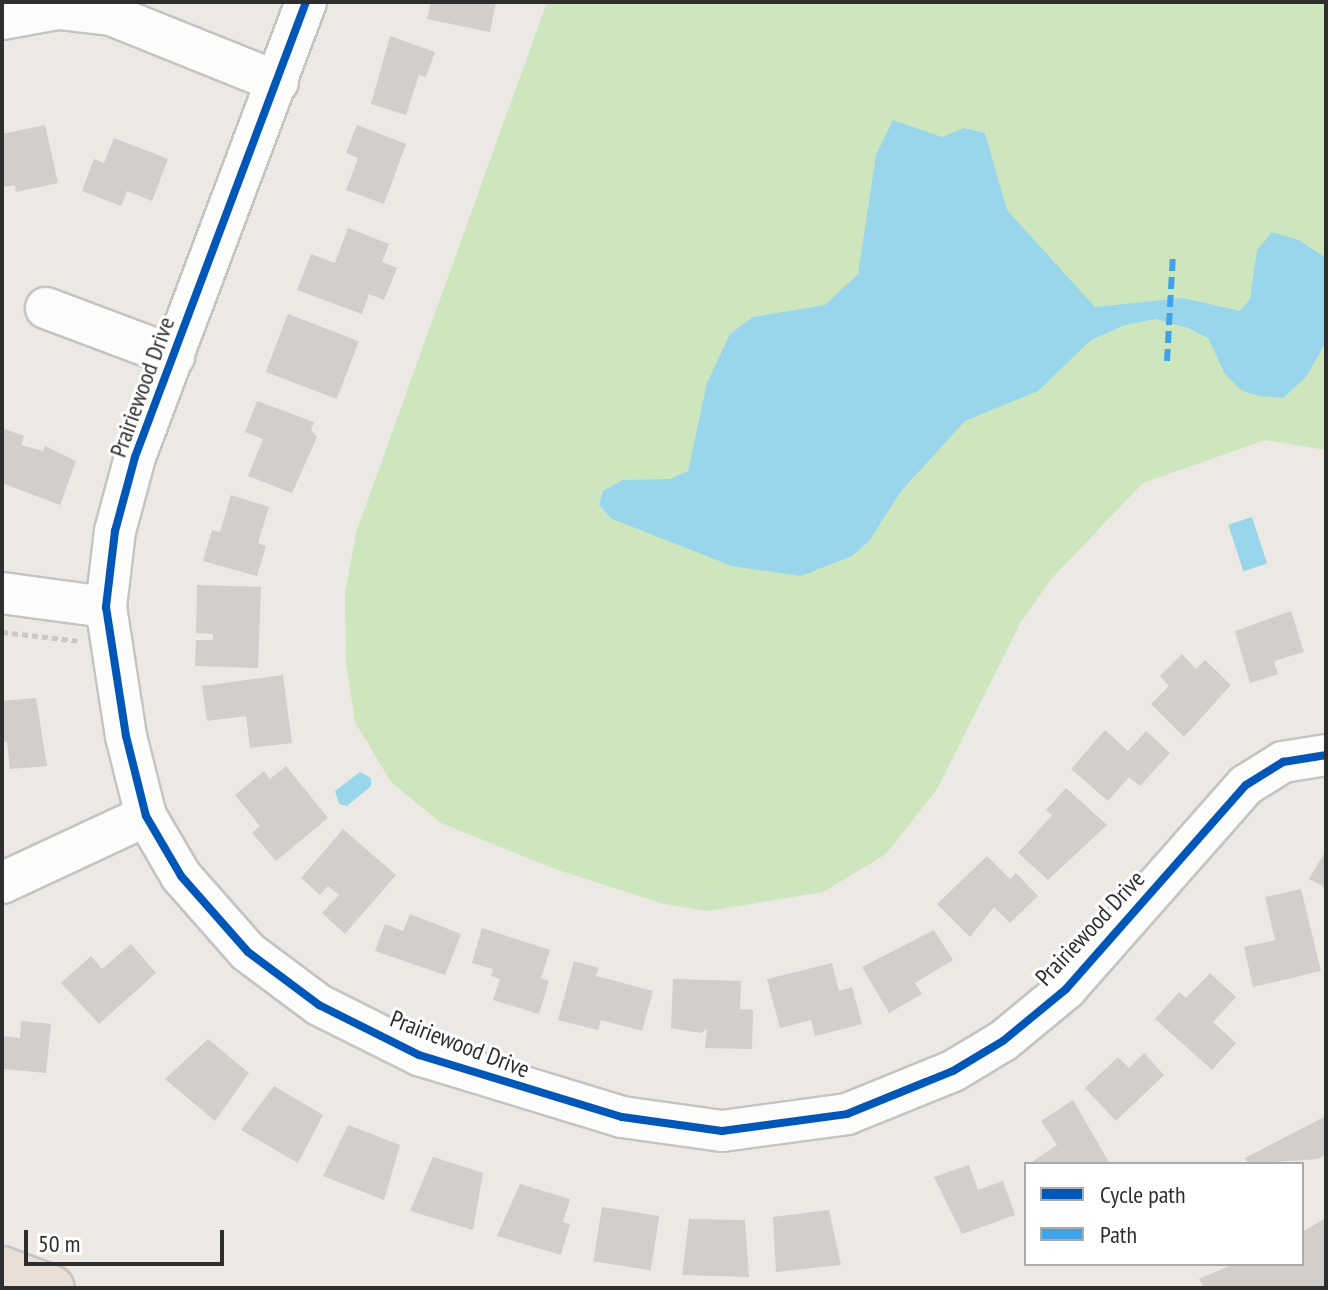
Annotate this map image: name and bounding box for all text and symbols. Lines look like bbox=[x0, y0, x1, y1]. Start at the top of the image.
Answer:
street label: Prairiewood Drive bbox=[103, 313, 181, 461]
street label: Prairiewood Drive bbox=[1029, 864, 1151, 992]
street label: Prairiewood Drive bbox=[386, 1004, 534, 1084]
legend bbox=[1024, 1162, 1304, 1266]
text: Cycle path bbox=[1100, 1179, 1186, 1210]
scale bar bbox=[28, 1214, 228, 1264]
text: Path bbox=[1100, 1219, 1137, 1250]
text: 50 m bbox=[38, 1228, 80, 1259]

